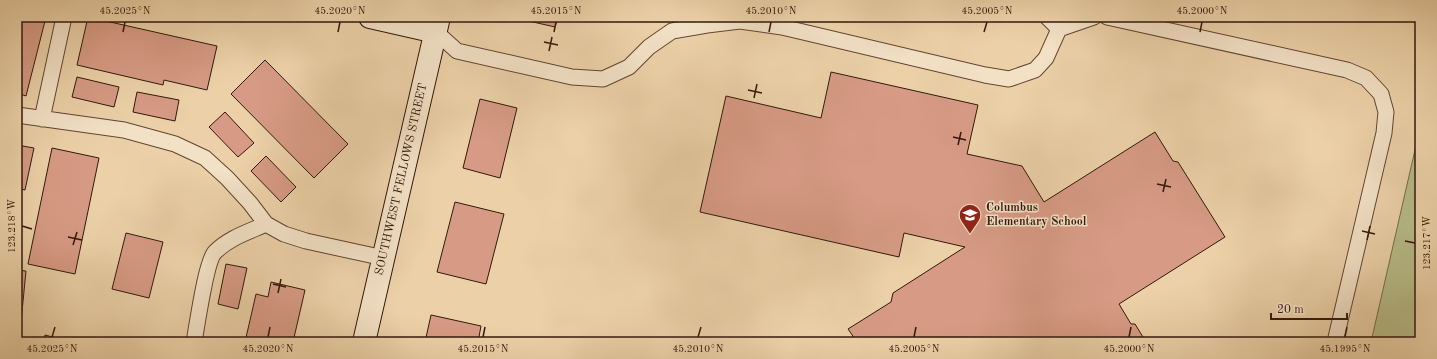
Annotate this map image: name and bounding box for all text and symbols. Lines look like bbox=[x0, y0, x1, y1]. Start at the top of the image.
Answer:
text: 45.2025°N bbox=[99, 6, 151, 16]
text: 45.2020°N bbox=[314, 6, 366, 16]
text: 45.2015°N bbox=[530, 6, 582, 16]
text: 45.2010°N bbox=[745, 6, 797, 16]
text: 45.2005°N bbox=[961, 6, 1013, 16]
text: 45.2000°N bbox=[1176, 6, 1228, 16]
street label: SOUTHWEST FELLOWS STREET bbox=[374, 82, 430, 277]
text: 123.218°W bbox=[7, 199, 17, 253]
school or university icon: Columbus Elementary School bbox=[957, 202, 983, 235]
place label: Columbus Elementary School bbox=[986, 202, 1087, 228]
text: 123.217°W bbox=[1422, 216, 1432, 270]
scale bar bbox=[1271, 295, 1347, 321]
text: 20 m bbox=[1277, 304, 1304, 316]
text: 45.2025°N bbox=[26, 344, 78, 354]
text: 45.2020°N bbox=[242, 344, 294, 354]
text: 45.2015°N bbox=[457, 344, 509, 354]
text: 45.2010°N bbox=[672, 344, 724, 354]
text: 45.2005°N bbox=[888, 344, 940, 354]
text: 45.2000°N bbox=[1103, 344, 1155, 354]
text: 45.1995°N bbox=[1319, 344, 1371, 354]

